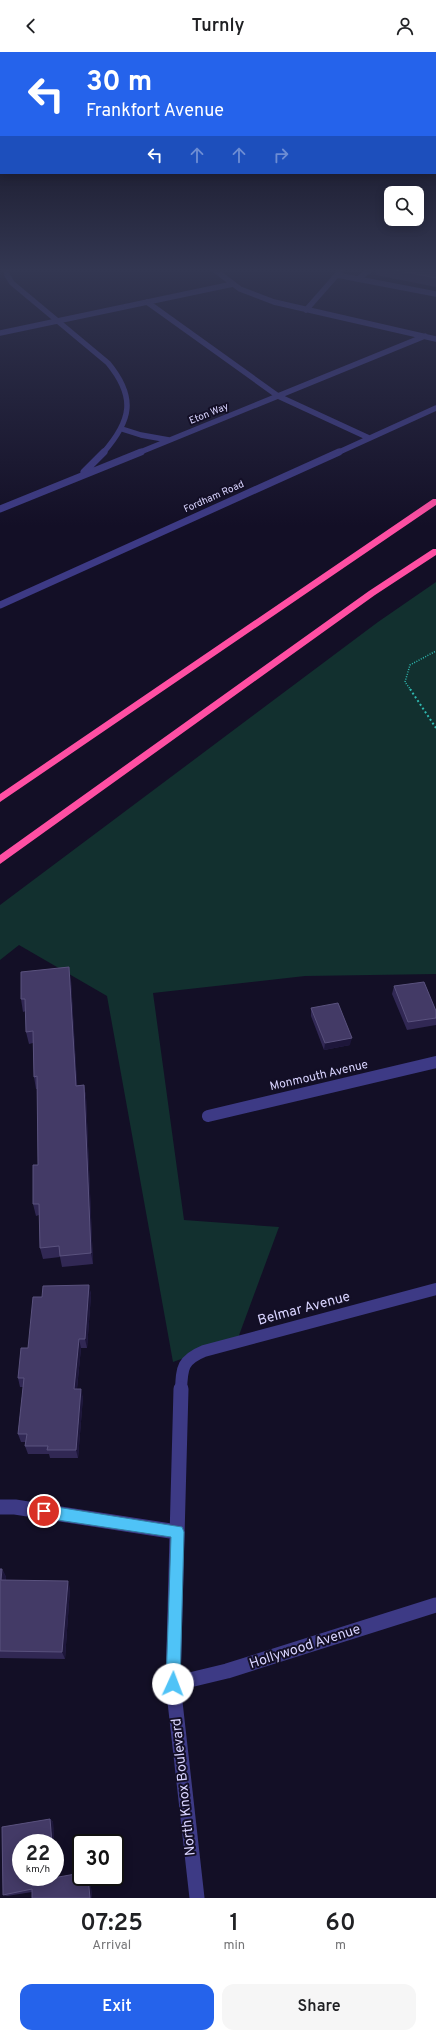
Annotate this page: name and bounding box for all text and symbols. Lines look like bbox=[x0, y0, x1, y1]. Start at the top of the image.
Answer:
icon: back bbox=[20, 15, 42, 37]
text: Turnly bbox=[192, 15, 244, 38]
icon: person bbox=[394, 15, 416, 37]
text: 30 m bbox=[86, 65, 152, 101]
icon: left bbox=[20, 68, 72, 120]
text: Frankfort Avenue bbox=[86, 100, 224, 123]
icon: left bbox=[144, 144, 166, 166]
icon: ahead bbox=[186, 144, 208, 166]
icon: ahead bbox=[228, 144, 250, 166]
icon: right bbox=[270, 144, 292, 166]
map controls bbox=[384, 186, 424, 226]
button: search bbox=[384, 186, 424, 226]
street label: Eton Way bbox=[187, 400, 231, 428]
street label: Fordham Road bbox=[182, 478, 246, 516]
street label: Monmouth Avenue bbox=[268, 1057, 370, 1095]
street label: Belmar Avenue bbox=[256, 1288, 352, 1330]
pin bbox=[27, 1494, 61, 1528]
icon: arrive bbox=[33, 1500, 55, 1522]
street label: Hollywood Avenue bbox=[247, 1621, 363, 1673]
position arrow bbox=[152, 1663, 194, 1705]
street label: North Knox Boulevard bbox=[168, 1717, 200, 1857]
speed limit sign: 30 bbox=[72, 1834, 124, 1886]
text: 22 bbox=[26, 1842, 50, 1868]
text: km/h bbox=[26, 1863, 50, 1876]
text: 07:25 bbox=[80, 1909, 143, 1939]
text: 1 bbox=[230, 1909, 239, 1939]
text: 60 bbox=[325, 1909, 356, 1939]
text: Arrival bbox=[92, 1938, 131, 1954]
text: min bbox=[223, 1938, 245, 1954]
text: m bbox=[335, 1938, 346, 1954]
button: Exit bbox=[20, 1984, 214, 2030]
button: Share bbox=[222, 1984, 416, 2030]

